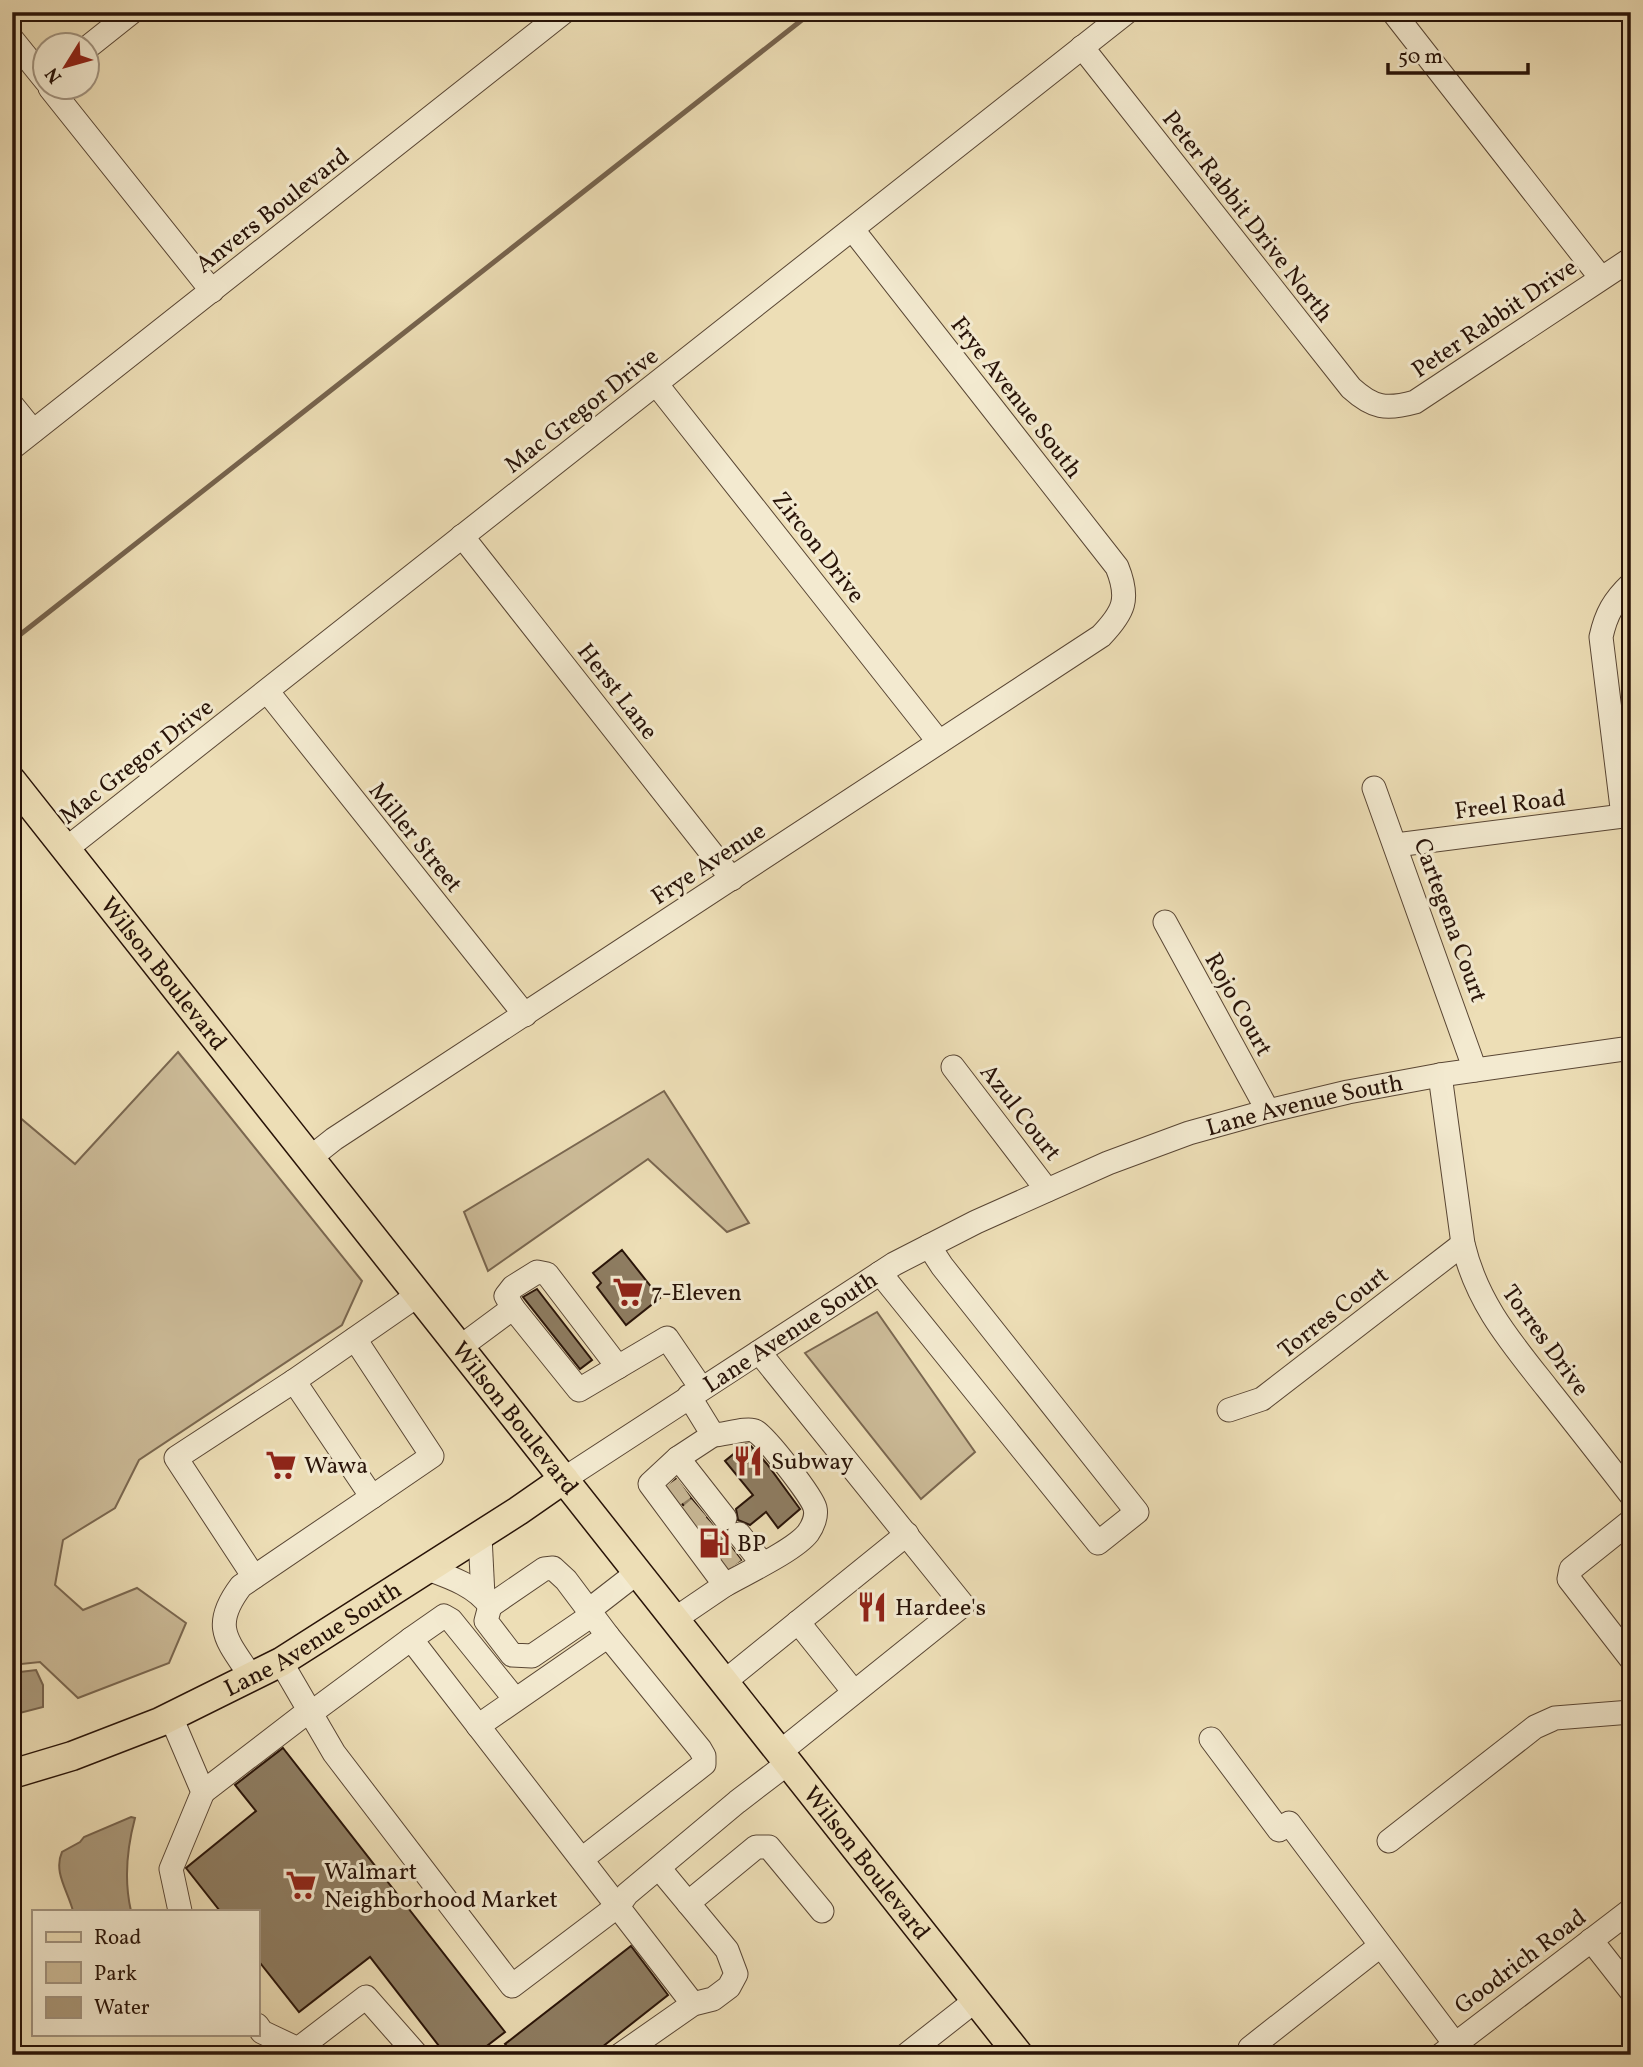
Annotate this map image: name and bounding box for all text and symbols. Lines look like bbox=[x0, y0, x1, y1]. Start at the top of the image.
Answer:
north arrow bbox=[32, 32, 102, 102]
scale bar bbox=[1388, 32, 1528, 76]
text: 50 m bbox=[1398, 43, 1443, 72]
text: N bbox=[39, 62, 69, 88]
street label: Peter Rabbit Drive North bbox=[1153, 104, 1340, 330]
street label: Anvers Boulevard bbox=[189, 141, 357, 283]
street label: Peter Rabbit Drive bbox=[1406, 252, 1585, 388]
street label: Frye Avenue South bbox=[941, 310, 1090, 486]
street label: Mac Gregor Drive bbox=[498, 341, 666, 483]
street label: Zircon Drive bbox=[763, 485, 872, 611]
street label: Herst Lane bbox=[568, 637, 665, 748]
street label: Mac Gregor Drive bbox=[53, 692, 221, 834]
street label: Miller Street bbox=[359, 776, 470, 901]
street label: Freel Road bbox=[1453, 782, 1568, 830]
street label: Frye Avenue bbox=[645, 815, 773, 914]
street label: Cartegena Court bbox=[1404, 834, 1495, 1008]
street label: Wilson Boulevard bbox=[91, 890, 234, 1059]
street label: Rojo Court bbox=[1195, 947, 1280, 1063]
street label: Azul Court bbox=[971, 1057, 1068, 1169]
street label: Lane Avenue South bbox=[1203, 1067, 1406, 1146]
street label: Torres Court bbox=[1272, 1259, 1397, 1368]
street label: Lane Avenue South bbox=[698, 1264, 885, 1403]
supermarket icon: 7-Eleven bbox=[611, 1275, 645, 1309]
place label: 7-Eleven bbox=[651, 1277, 742, 1311]
street label: Torres Drive bbox=[1492, 1278, 1596, 1404]
street label: Wilson Boulevard bbox=[442, 1335, 586, 1503]
restaurant icon: Subway bbox=[731, 1444, 765, 1478]
place label: Subway bbox=[771, 1446, 853, 1480]
supermarket icon: Wawa bbox=[264, 1448, 298, 1482]
place label: Wawa bbox=[304, 1450, 368, 1484]
fuel station icon: BP bbox=[697, 1526, 731, 1560]
place label: BP bbox=[737, 1528, 766, 1562]
street label: Lane Avenue South bbox=[219, 1574, 409, 1707]
restaurant icon: Hardee's bbox=[855, 1590, 889, 1624]
place label: Hardee's bbox=[895, 1592, 986, 1626]
street label: Wilson Boulevard bbox=[794, 1780, 937, 1948]
place label: Walmart Neighborhood Market bbox=[324, 1856, 558, 1918]
supermarket icon: Walmart Neighborhood Market bbox=[284, 1868, 318, 1902]
street label: Goodrich Road bbox=[1448, 1902, 1594, 2024]
legend bbox=[32, 1910, 259, 2036]
text: Road bbox=[94, 1924, 141, 1953]
text: Park bbox=[94, 1960, 137, 1989]
text: Water bbox=[94, 1994, 150, 2023]

